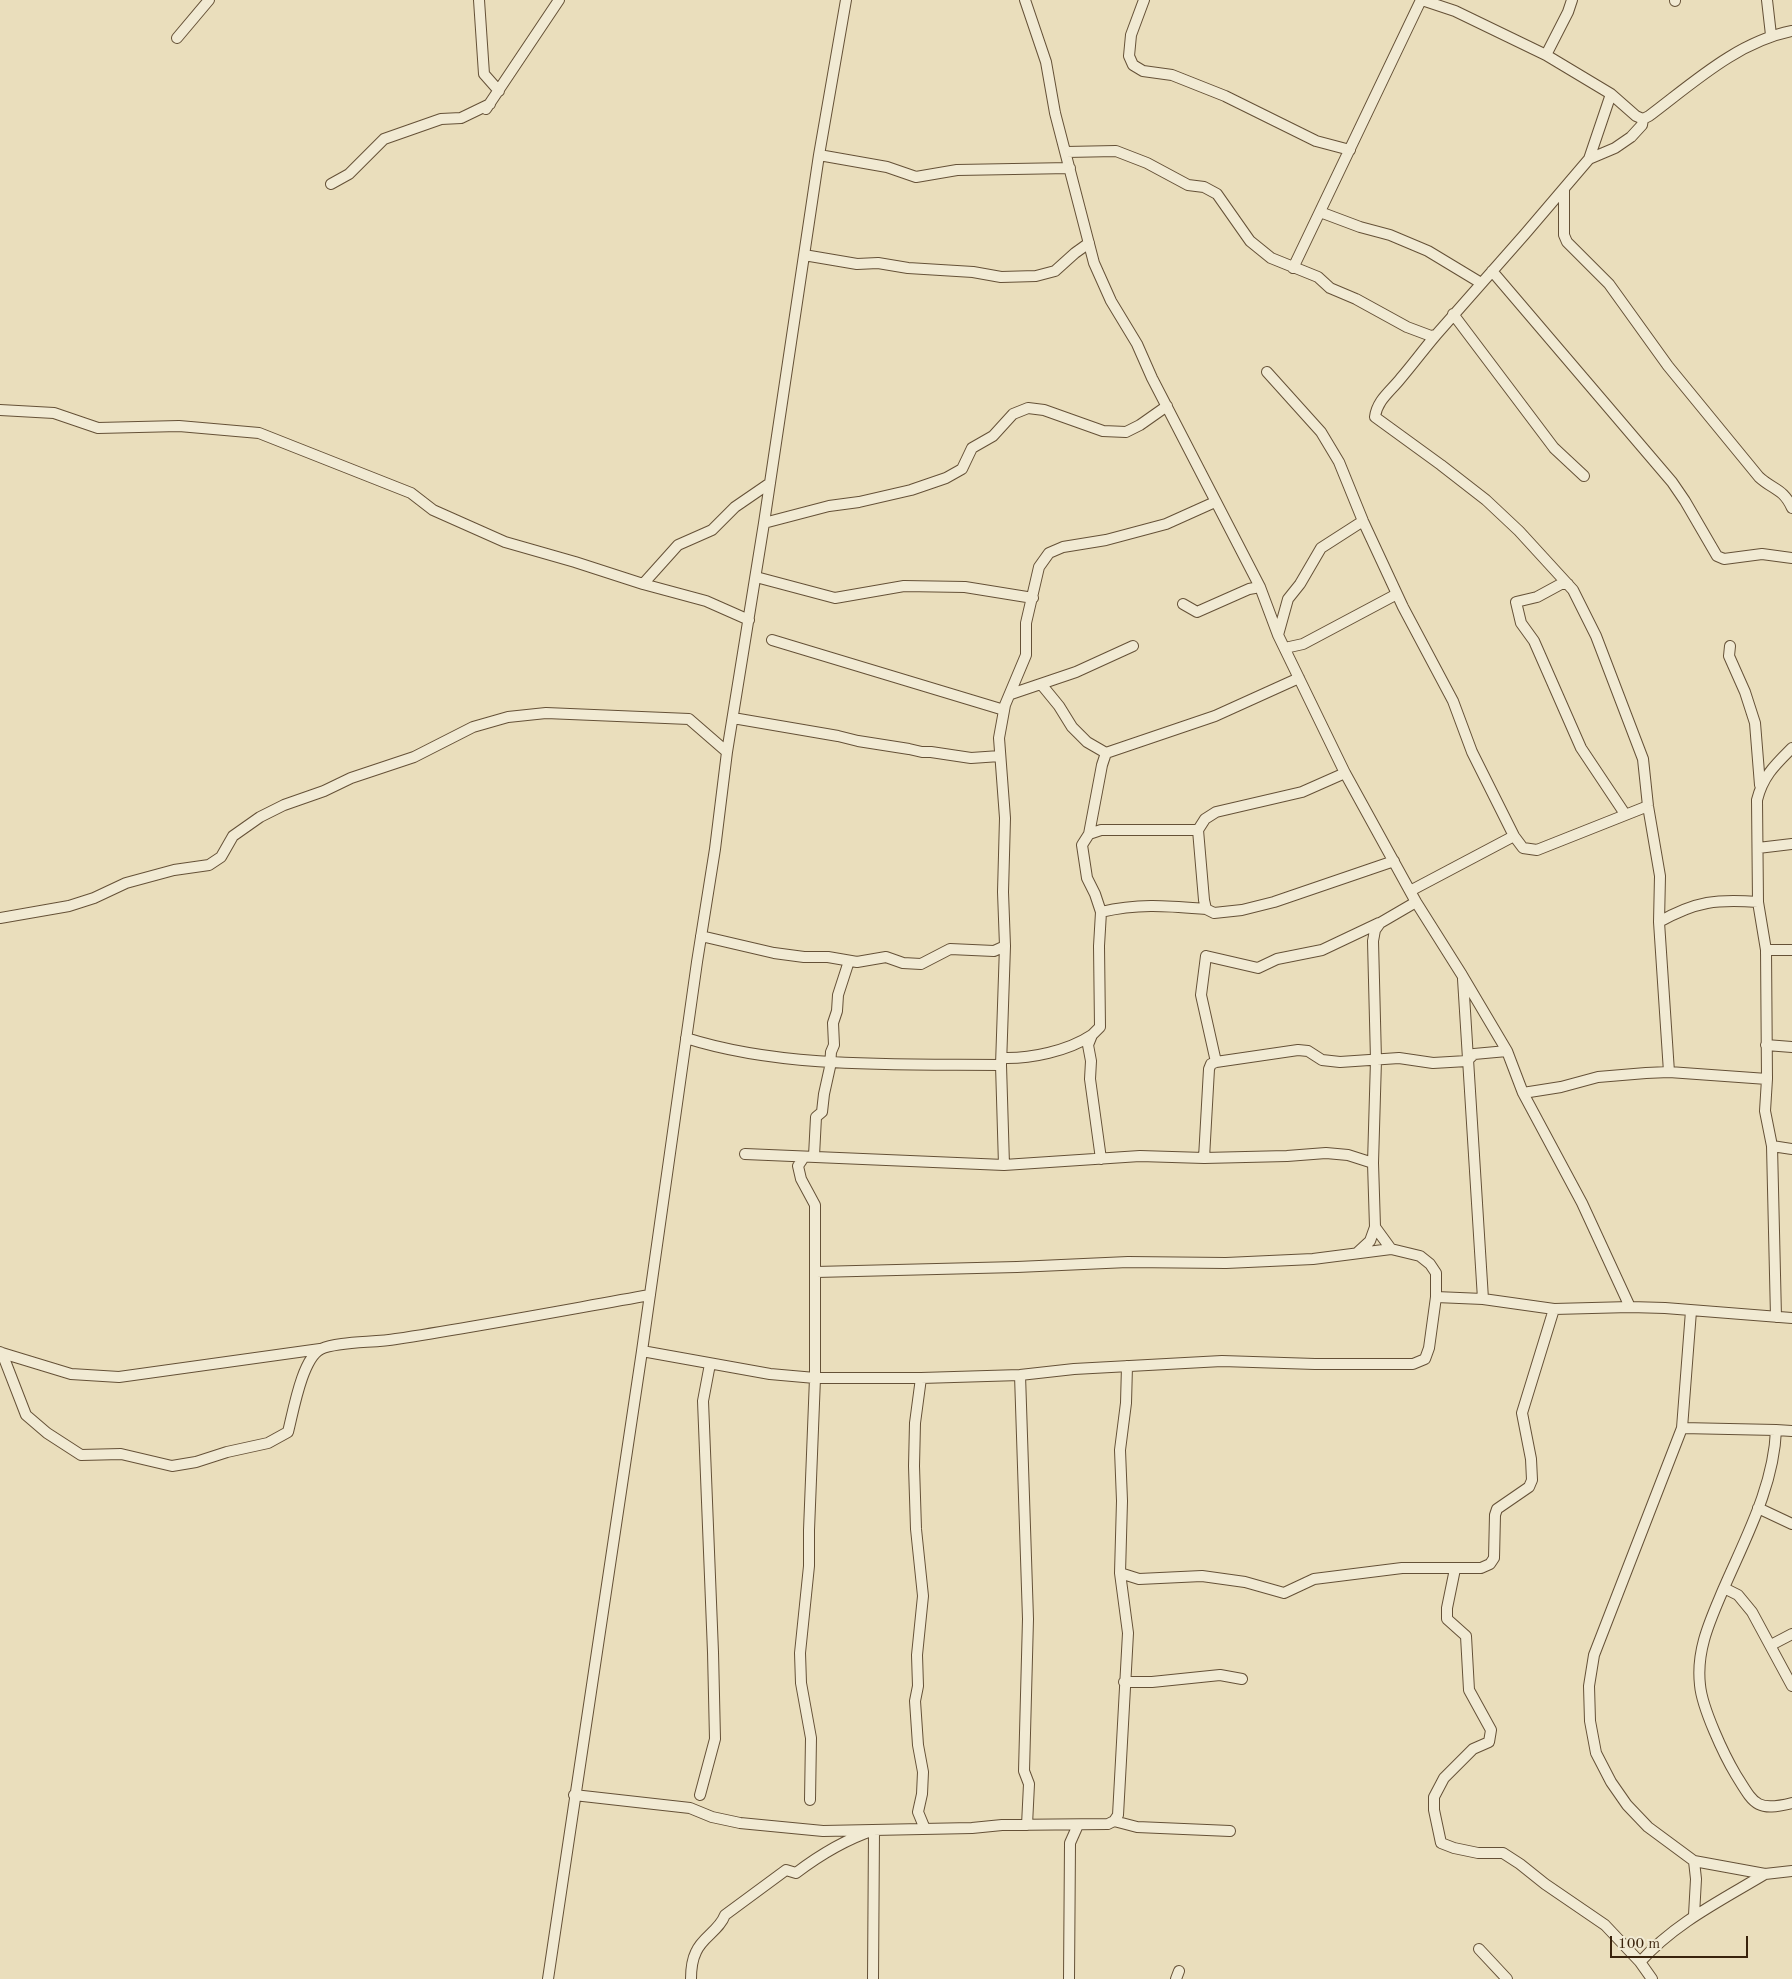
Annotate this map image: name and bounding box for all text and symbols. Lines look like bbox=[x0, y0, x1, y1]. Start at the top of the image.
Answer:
scale bar bbox=[1612, 1926, 1750, 1958]
text: 100 m bbox=[1618, 1937, 1660, 1952]

